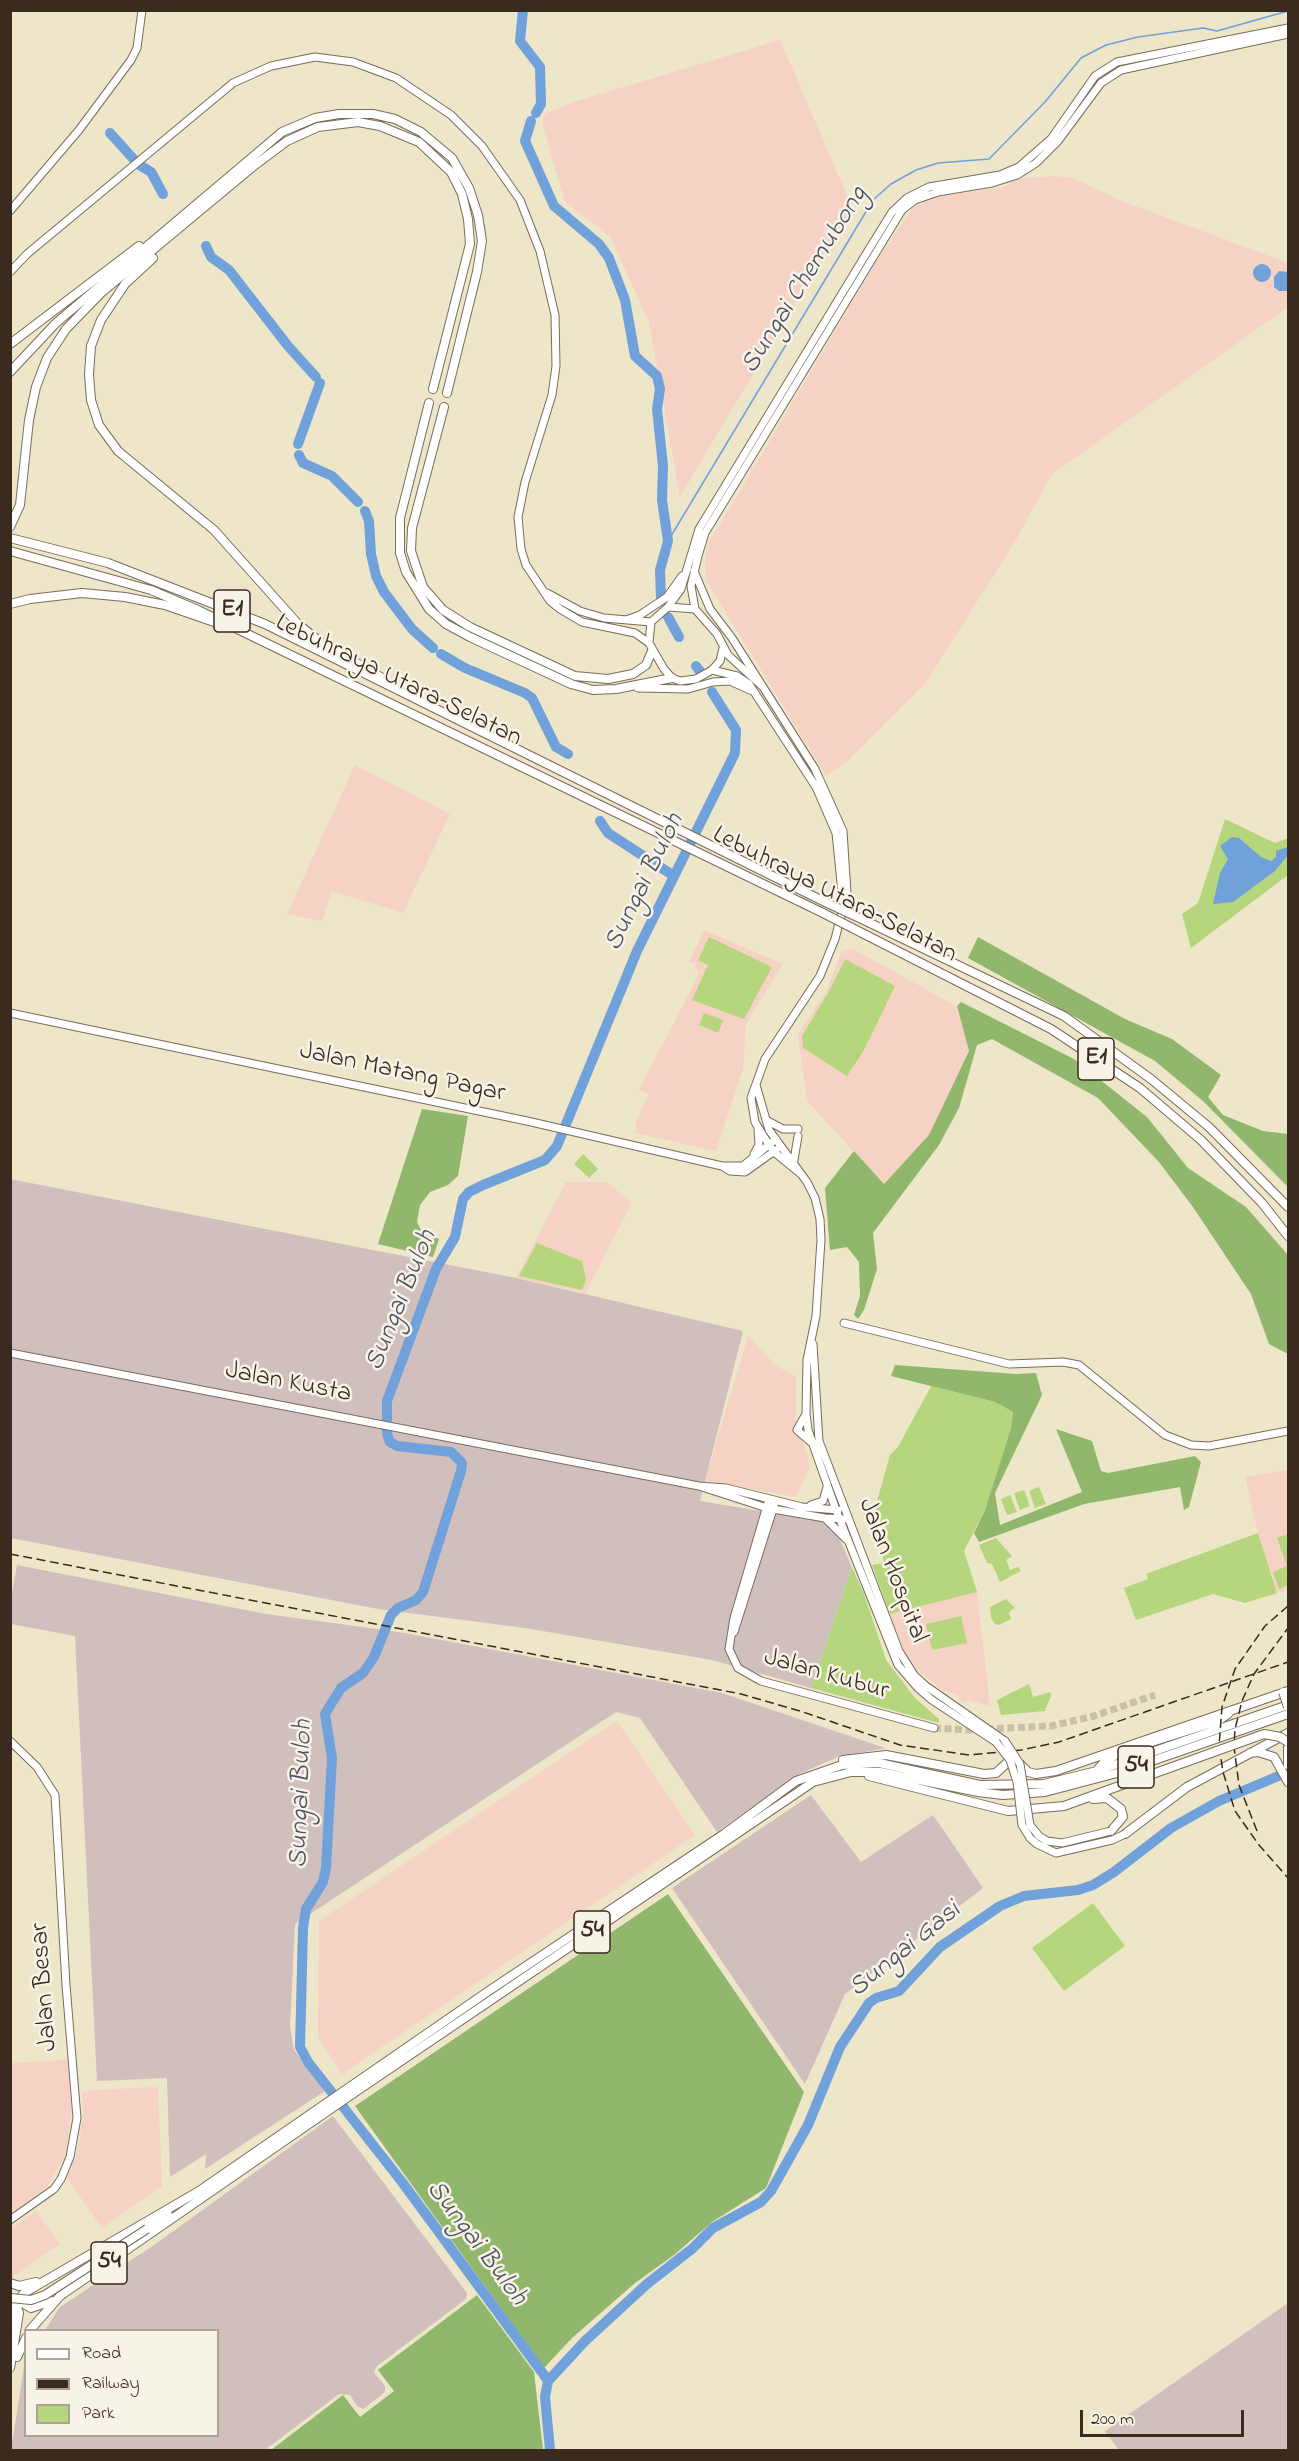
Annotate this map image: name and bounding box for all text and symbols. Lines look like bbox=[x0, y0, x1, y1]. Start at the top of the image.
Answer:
water label: Sungai Chemubong bbox=[736, 182, 876, 380]
road number: E1 bbox=[214, 590, 250, 632]
street label: Lebuhraya Utara–Selatan bbox=[270, 609, 526, 755]
water label: Sungai Buloh bbox=[599, 809, 693, 957]
street label: Lebuhraya Utara–Selatan bbox=[706, 821, 962, 971]
street label: Jalan Matang Pagar bbox=[296, 1037, 508, 1111]
road number: E1 bbox=[1078, 1038, 1114, 1080]
water label: Sungai Buloh bbox=[360, 1226, 446, 1376]
street label: Jalan Kusta bbox=[222, 1356, 354, 1412]
street label: Jalan Hospital bbox=[849, 1494, 933, 1648]
street label: Jalan Kubur bbox=[760, 1643, 892, 1709]
water label: Sungai Buloh bbox=[284, 1719, 322, 1869]
road number: 54 bbox=[1118, 1746, 1154, 1788]
water label: Sungai Gasi bbox=[844, 1896, 968, 2006]
road number: 54 bbox=[574, 1911, 610, 1953]
street label: Jalan Besar bbox=[26, 1922, 66, 2052]
water label: Sungai Buloh bbox=[417, 2175, 533, 2313]
road number: 54 bbox=[91, 2242, 127, 2284]
legend bbox=[24, 2329, 219, 2437]
text: Road bbox=[82, 2341, 121, 2367]
text: Railway bbox=[82, 2371, 139, 2397]
scale bar bbox=[1083, 2398, 1246, 2436]
text: Park bbox=[82, 2401, 115, 2427]
text: 200 m bbox=[1091, 2407, 1134, 2433]

